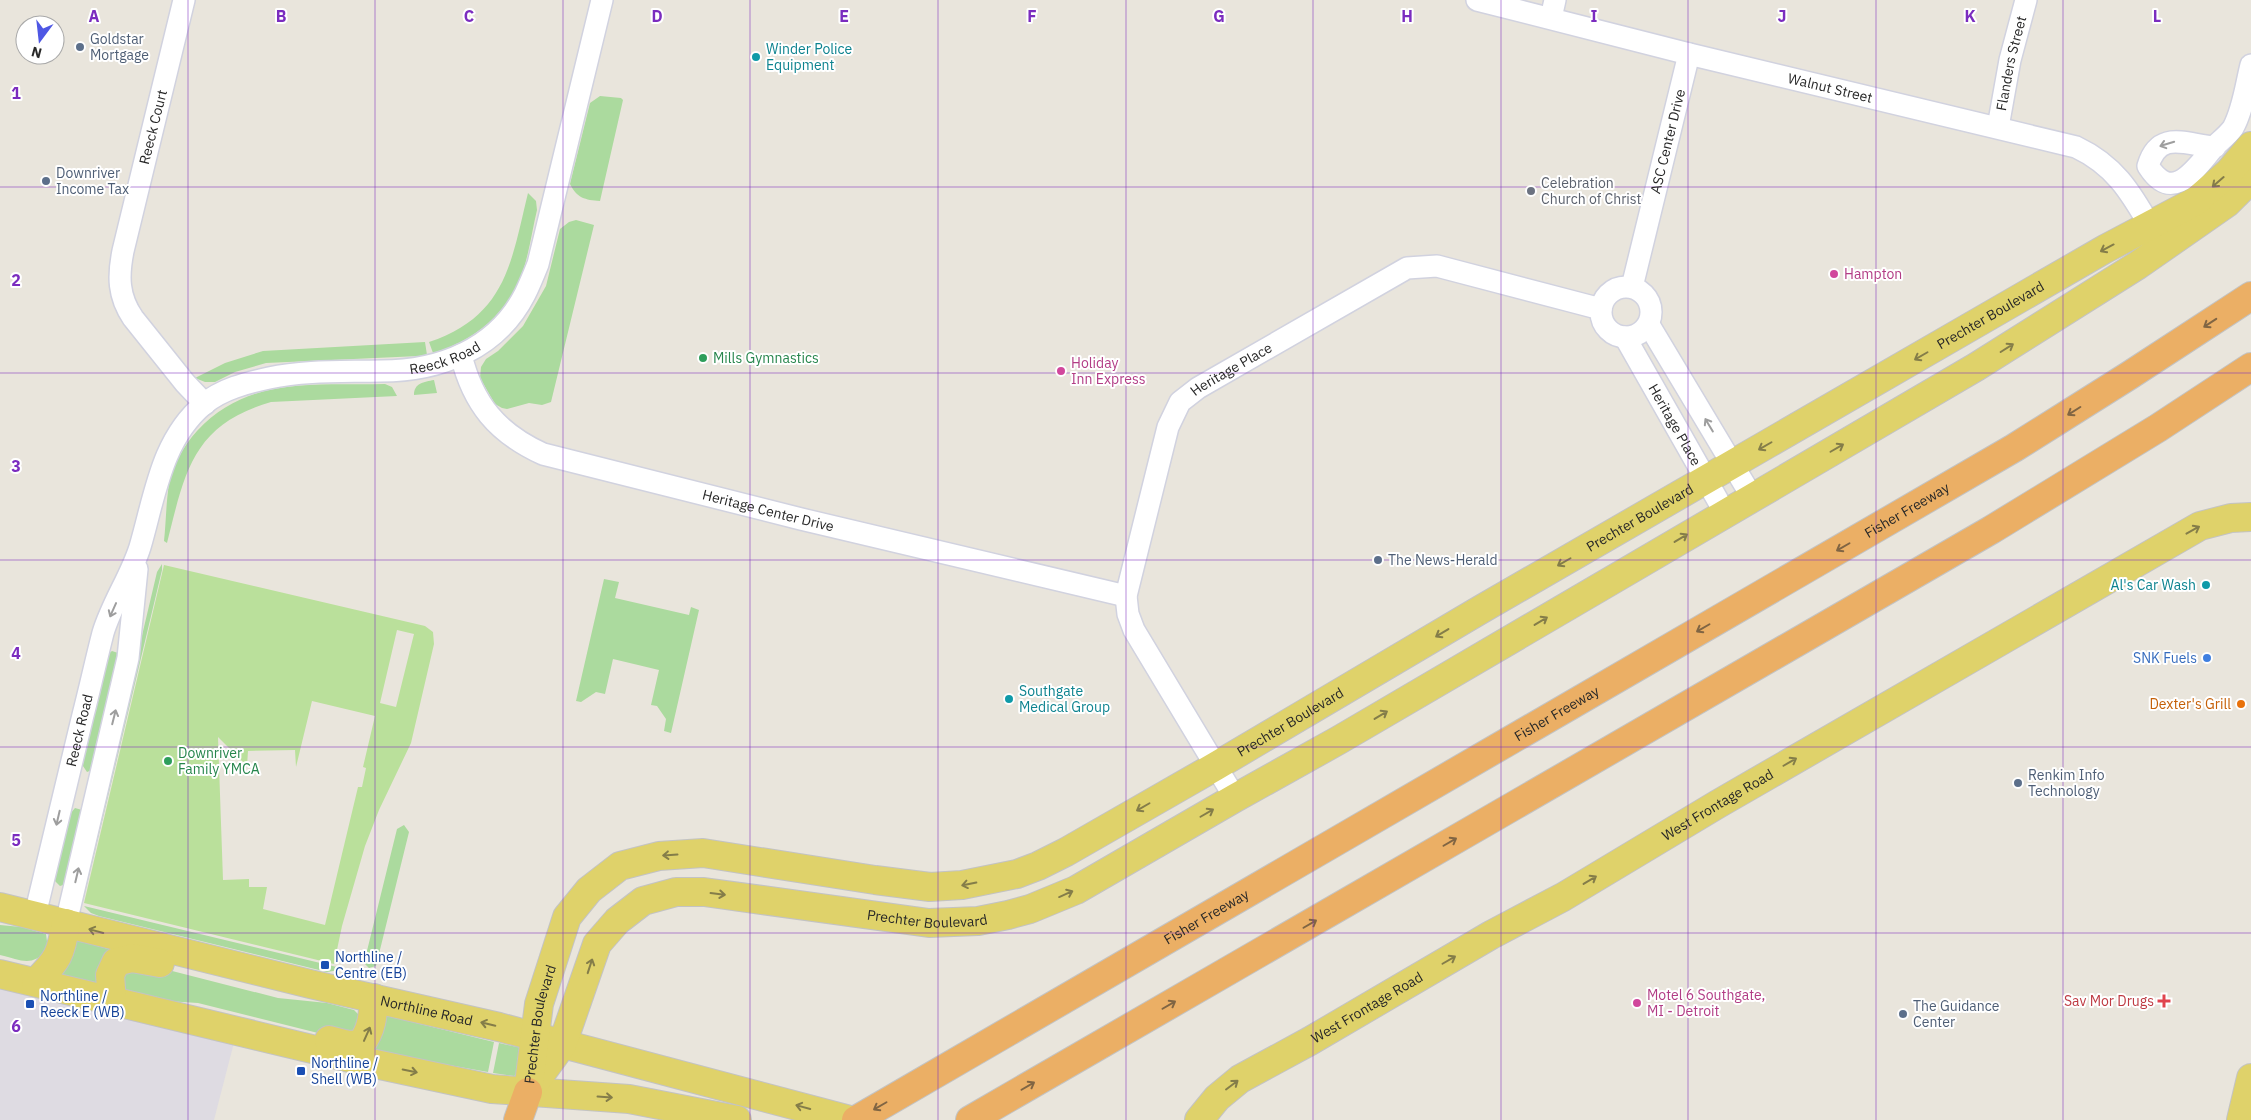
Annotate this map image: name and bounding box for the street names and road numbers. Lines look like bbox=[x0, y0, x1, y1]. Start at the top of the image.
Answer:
street label: Flanders Street bbox=[1992, 14, 2030, 112]
street label: Walnut Street bbox=[1786, 69, 1874, 107]
street label: ASC Center Drive bbox=[1646, 87, 1689, 195]
street label: Reeck Court bbox=[135, 88, 171, 166]
street label: Prechter Boulevard bbox=[1934, 277, 2047, 353]
street label: Reeck Road bbox=[408, 337, 484, 378]
street label: Heritage Place bbox=[1186, 338, 1275, 400]
street label: Heritage Place bbox=[1644, 381, 1705, 469]
street label: Fisher Freeway bbox=[1861, 478, 1953, 542]
street label: Prechter Boulevard bbox=[1583, 480, 1697, 556]
street label: Heritage Center Drive bbox=[701, 486, 836, 536]
street label: Fisher Freeway bbox=[1511, 682, 1602, 745]
street label: Prechter Boulevard bbox=[1234, 684, 1347, 761]
street label: Reeck Road bbox=[62, 692, 97, 768]
street label: West Frontage Road bbox=[1659, 765, 1776, 845]
street label: Fisher Freeway bbox=[1161, 885, 1252, 948]
street label: Prechter Boulevard bbox=[866, 906, 989, 932]
street label: Prechter Boulevard bbox=[520, 962, 560, 1085]
street label: West Frontage Road bbox=[1308, 968, 1426, 1047]
street label: Northline Road bbox=[379, 991, 475, 1030]

